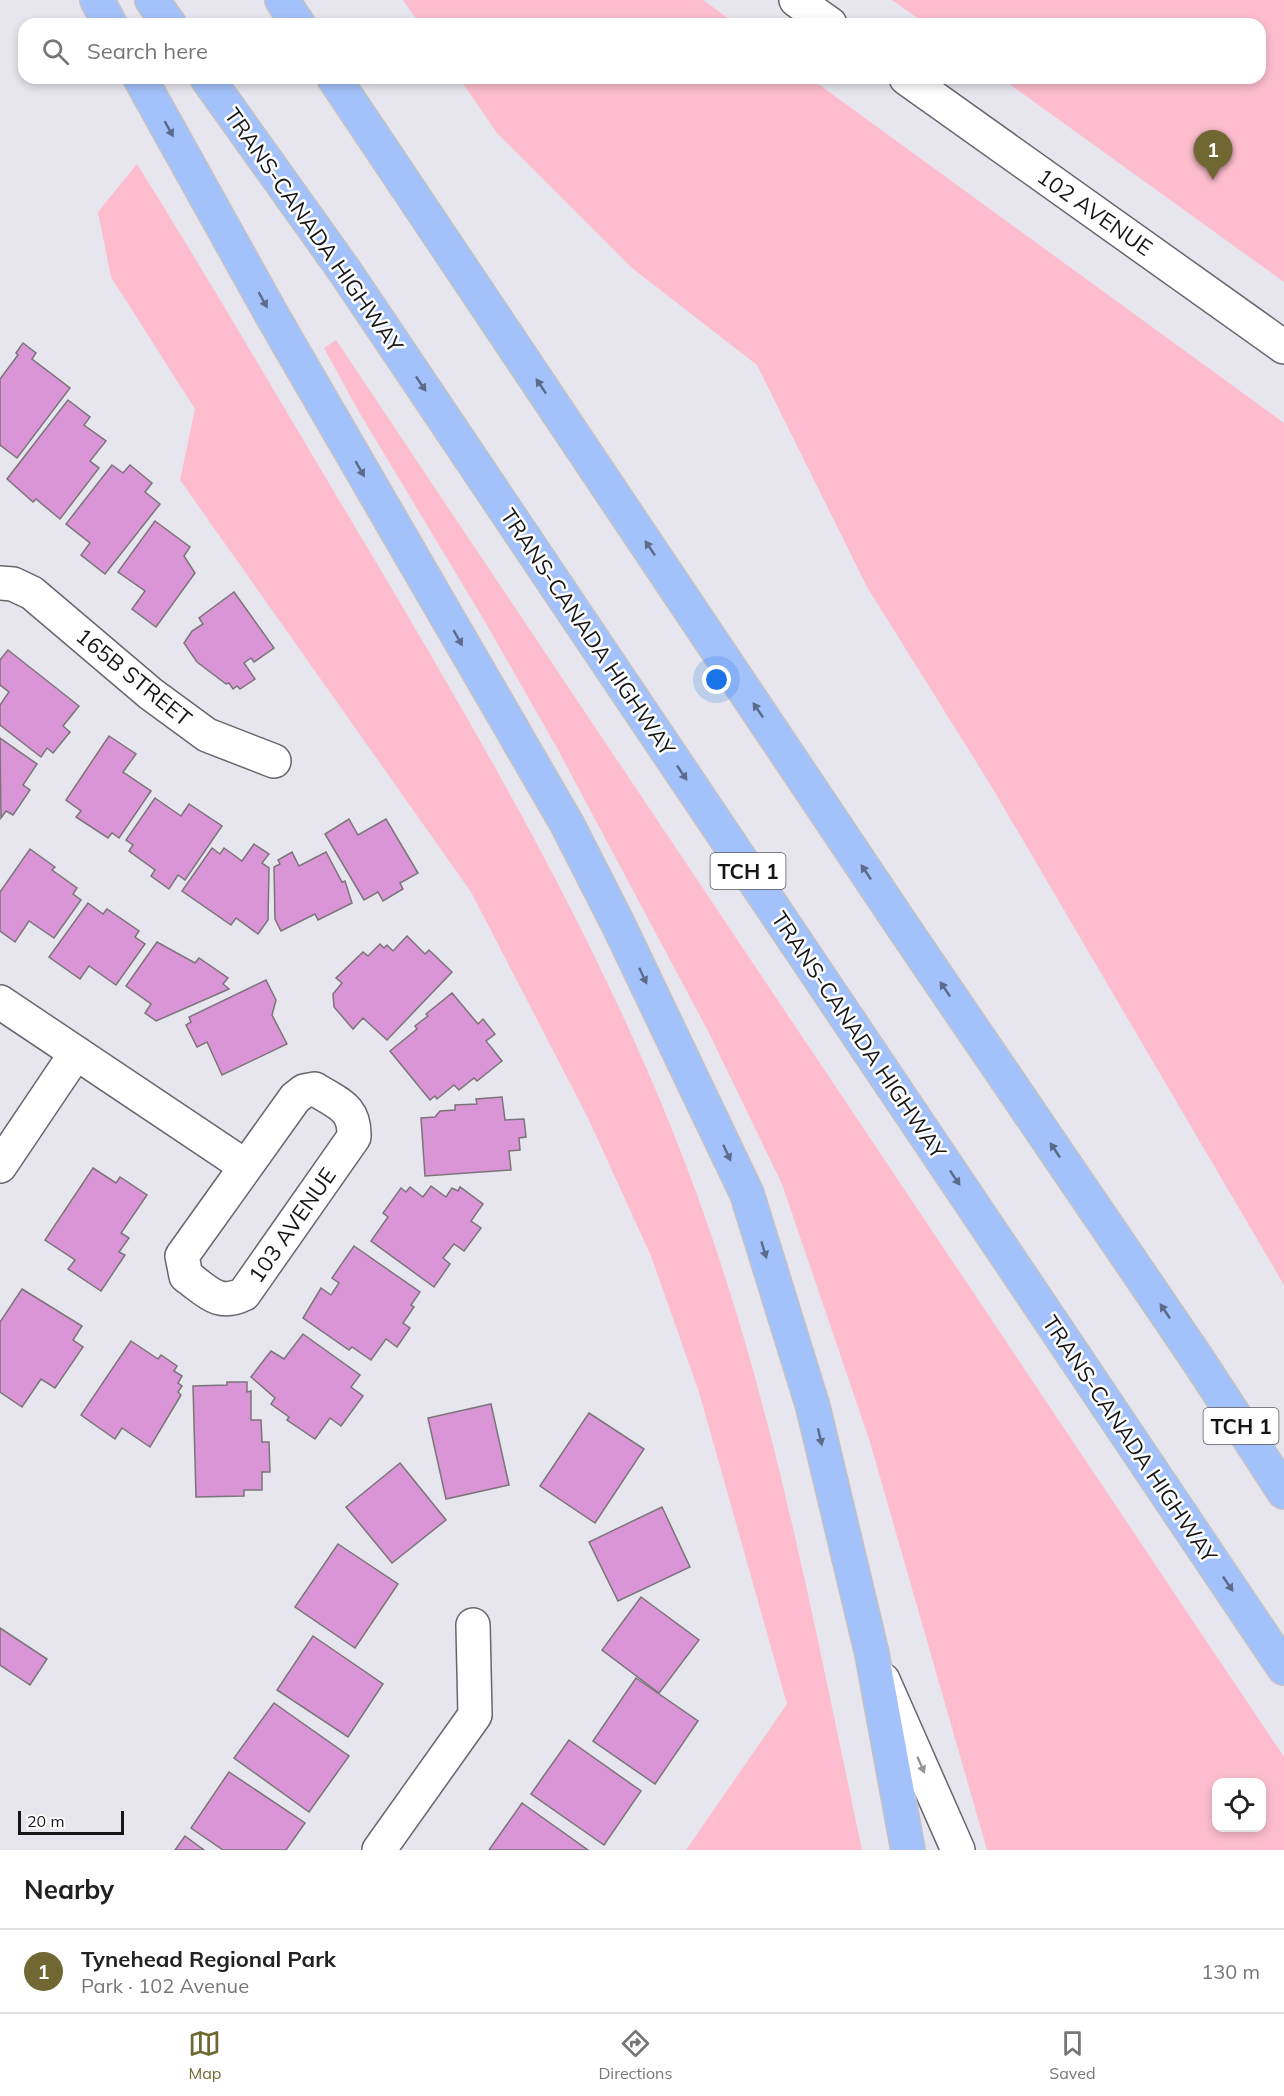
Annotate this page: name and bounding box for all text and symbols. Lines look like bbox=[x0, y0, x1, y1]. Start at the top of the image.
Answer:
search box bbox=[18, 18, 1266, 84]
icon: search bbox=[39, 35, 72, 68]
text: Search here bbox=[87, 37, 208, 65]
street label: TRANS-CANADA HIGHWAY bbox=[219, 102, 410, 358]
one-way arrow bbox=[163, 121, 174, 137]
pin: 1 bbox=[1194, 130, 1232, 180]
street label: 102 AVENUE bbox=[1032, 162, 1158, 262]
one-way arrow bbox=[258, 291, 268, 308]
one-way arrow bbox=[415, 376, 426, 392]
one-way arrow bbox=[536, 378, 547, 394]
one-way arrow bbox=[355, 461, 365, 478]
street label: TRANS-CANADA HIGHWAY bbox=[495, 503, 682, 762]
one-way arrow bbox=[644, 540, 655, 556]
street label: 165B STREET bbox=[70, 622, 198, 732]
one-way arrow bbox=[452, 630, 463, 646]
your location bbox=[702, 665, 731, 694]
one-way arrow bbox=[752, 703, 764, 719]
one-way arrow bbox=[676, 764, 688, 780]
road number: TCH 1 bbox=[710, 853, 786, 889]
one-way arrow bbox=[861, 864, 872, 881]
street label: TRANS-CANADA HIGHWAY bbox=[766, 906, 953, 1165]
one-way arrow bbox=[638, 968, 648, 985]
one-way arrow bbox=[940, 981, 951, 997]
one-way arrow bbox=[1049, 1143, 1061, 1159]
one-way arrow bbox=[722, 1144, 731, 1161]
street label: 103 AVENUE bbox=[242, 1162, 342, 1288]
one-way arrow bbox=[949, 1170, 961, 1186]
one-way arrow bbox=[760, 1241, 769, 1259]
one-way arrow bbox=[1159, 1304, 1171, 1320]
street label: TRANS-CANADA HIGHWAY bbox=[1037, 1310, 1224, 1569]
road number: TCH 1 bbox=[1204, 1408, 1278, 1444]
one-way arrow bbox=[815, 1427, 825, 1446]
one-way arrow bbox=[1222, 1576, 1233, 1592]
one-way arrow bbox=[916, 1757, 925, 1774]
map controls bbox=[1212, 1778, 1266, 1832]
button: locate bbox=[1212, 1778, 1266, 1832]
scale bar bbox=[18, 1808, 124, 1836]
text: 20 m bbox=[27, 1811, 64, 1831]
text: Nearby bbox=[24, 1873, 114, 1906]
text: Tynehead Regional Park bbox=[81, 1945, 336, 1973]
text: 1 bbox=[38, 1959, 50, 1984]
text: 130 m bbox=[1201, 1959, 1260, 1984]
text: Park · 102 Avenue bbox=[81, 1973, 249, 1998]
tab: Map bbox=[188, 2027, 221, 2083]
tab: Directions bbox=[598, 2027, 672, 2083]
tab: Saved bbox=[1049, 2027, 1096, 2083]

